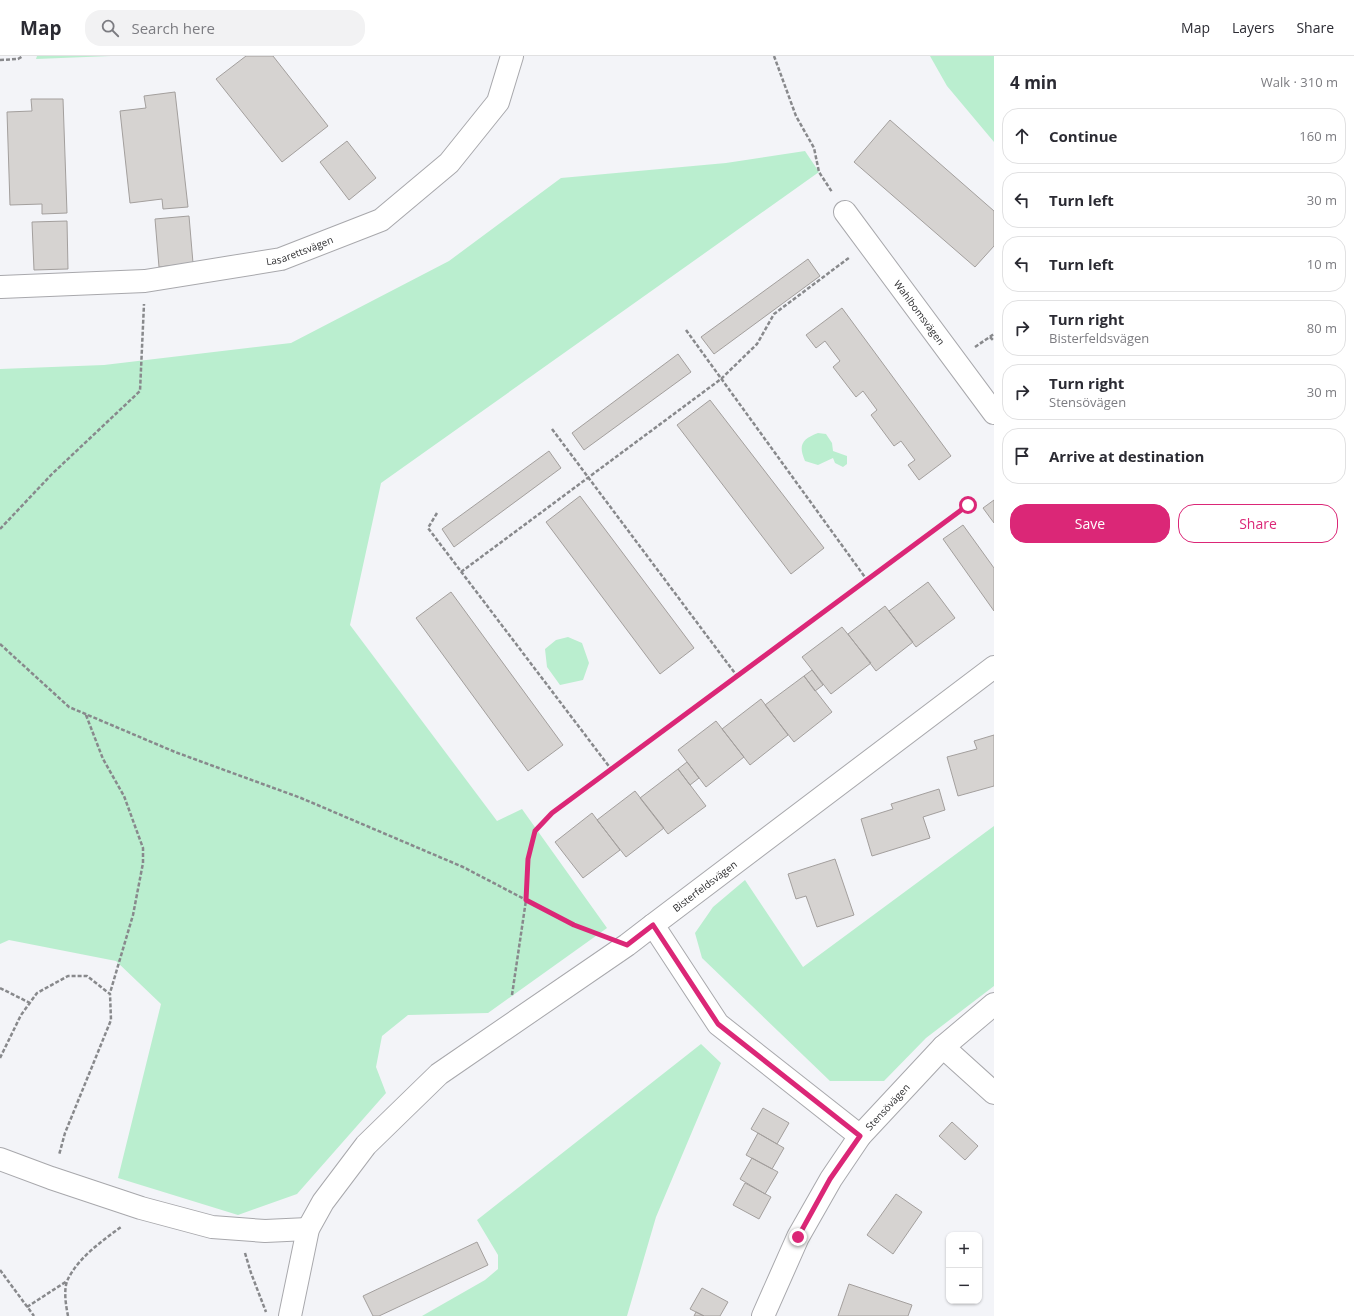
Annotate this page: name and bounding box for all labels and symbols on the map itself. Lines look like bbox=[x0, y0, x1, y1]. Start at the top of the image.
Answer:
street label: Lasarettsvägen bbox=[265, 232, 335, 268]
street label: Wahlbomsvägen bbox=[891, 277, 948, 348]
route start bbox=[959, 496, 977, 514]
street label: Bisterfeldsvägen bbox=[670, 857, 740, 915]
street label: Stensövägen bbox=[862, 1080, 913, 1133]
route end bbox=[789, 1228, 807, 1246]

